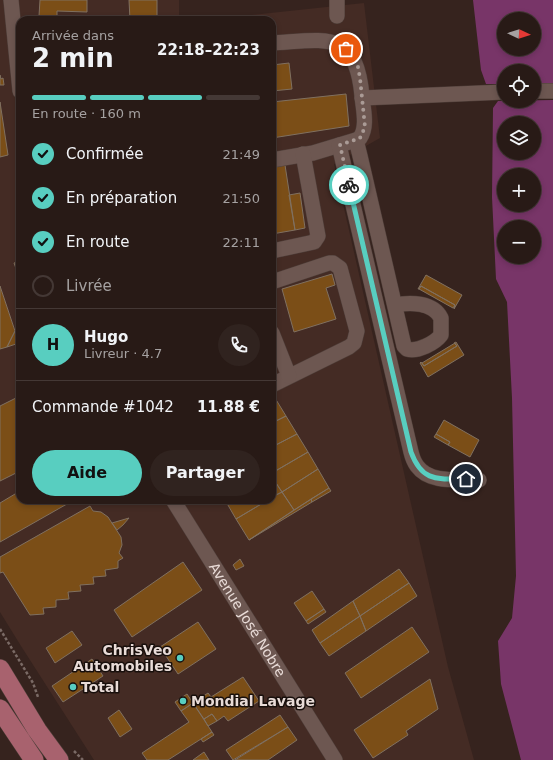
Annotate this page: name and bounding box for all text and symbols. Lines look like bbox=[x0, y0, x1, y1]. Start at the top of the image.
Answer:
north arrow bbox=[497, 12, 541, 56]
map controls bbox=[497, 12, 541, 264]
text: Arrivée dans bbox=[32, 28, 114, 43]
pin bbox=[329, 32, 363, 66]
icon: bag bbox=[335, 38, 357, 60]
text: 22:18–22:23 bbox=[157, 41, 260, 59]
text: 2 min bbox=[32, 43, 114, 73]
button: locate bbox=[497, 64, 541, 108]
text: En route · 160 m bbox=[32, 106, 141, 121]
button: layers bbox=[497, 116, 541, 160]
icon: check bbox=[32, 143, 54, 165]
text: Confirmée bbox=[66, 145, 144, 163]
text: 21:49 bbox=[223, 147, 260, 162]
courier bbox=[329, 165, 369, 205]
button: + bbox=[497, 168, 541, 212]
icon: bike bbox=[338, 174, 360, 196]
icon: check bbox=[32, 187, 54, 209]
text: En préparation bbox=[66, 189, 177, 207]
text: 21:50 bbox=[223, 191, 260, 206]
button: − bbox=[497, 220, 541, 264]
icon: check bbox=[32, 231, 54, 253]
text: En route bbox=[66, 233, 129, 251]
text: 22:11 bbox=[223, 235, 260, 250]
text: Livrée bbox=[66, 277, 112, 295]
button: phone bbox=[218, 324, 260, 366]
text: Hugo bbox=[84, 328, 128, 346]
text: H bbox=[47, 336, 59, 354]
text: Livreur · 4.7 bbox=[84, 346, 162, 361]
text: Commande #1042 bbox=[32, 398, 174, 416]
text: 11.88 € bbox=[197, 398, 260, 416]
button: Aide bbox=[32, 450, 142, 496]
button: Partager bbox=[150, 450, 260, 496]
pin bbox=[449, 462, 483, 496]
icon: home bbox=[455, 468, 477, 490]
street label: Avenue José Nobre bbox=[206, 560, 289, 680]
place label: ChrisVeo Automobiles bbox=[73, 642, 172, 674]
marker: ChrisVeo Automobiles bbox=[175, 653, 185, 663]
place label: Total bbox=[81, 679, 119, 695]
marker: Total bbox=[68, 682, 78, 692]
place label: Mondial Lavage bbox=[191, 693, 315, 709]
marker: Mondial Lavage bbox=[178, 696, 188, 706]

